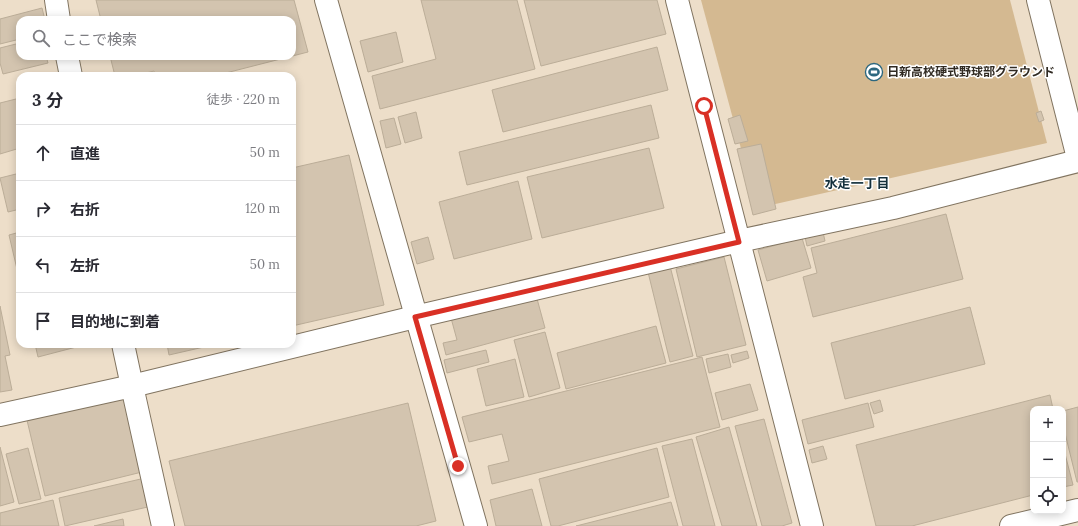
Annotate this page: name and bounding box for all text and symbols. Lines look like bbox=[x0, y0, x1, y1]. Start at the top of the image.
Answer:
search box bbox=[16, 16, 296, 60]
icon: search bbox=[30, 27, 52, 49]
text: ここで検索 bbox=[62, 30, 137, 49]
sports icon: 日新高校硬式野球部グラウンド bbox=[864, 62, 884, 82]
place label: 日新高校硬式野球部グラウンド bbox=[887, 64, 1055, 79]
text: 3 分 bbox=[32, 89, 63, 111]
text: 徒歩 · 220 m bbox=[207, 91, 280, 108]
route start bbox=[695, 97, 713, 115]
icon: ahead bbox=[32, 142, 54, 164]
text: 直進 bbox=[70, 144, 100, 163]
text: 50 m bbox=[250, 144, 280, 161]
district label: 水走一丁目 bbox=[824, 175, 890, 192]
icon: right bbox=[32, 198, 54, 220]
text: 右折 bbox=[70, 200, 100, 219]
text: 120 m bbox=[245, 200, 280, 217]
icon: left bbox=[32, 254, 54, 276]
text: 左折 bbox=[70, 256, 100, 275]
text: 50 m bbox=[250, 256, 280, 273]
icon: arrive bbox=[32, 310, 54, 332]
text: 目的地に到着 bbox=[70, 312, 160, 331]
map controls bbox=[1030, 406, 1066, 514]
button: + bbox=[1030, 406, 1066, 442]
button: − bbox=[1030, 442, 1066, 478]
route end bbox=[449, 457, 467, 475]
button: locate bbox=[1030, 478, 1066, 514]

